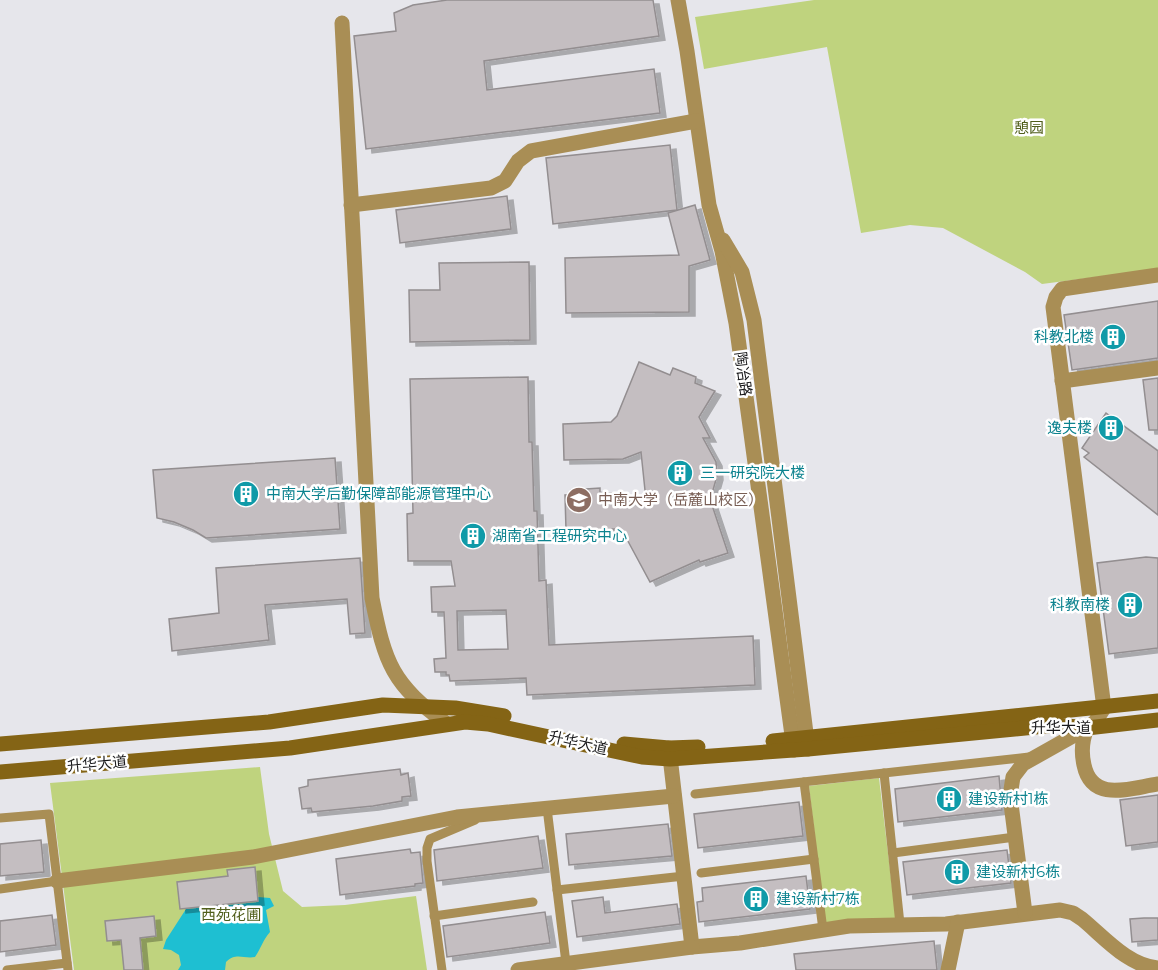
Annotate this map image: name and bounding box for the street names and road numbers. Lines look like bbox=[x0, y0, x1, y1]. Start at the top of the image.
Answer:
street label: 陶冶路 bbox=[731, 350, 756, 398]
street label: 升华大道 bbox=[1031, 718, 1091, 737]
street label: 升华大道 bbox=[547, 727, 609, 759]
street label: 升华大道 bbox=[66, 751, 128, 776]

